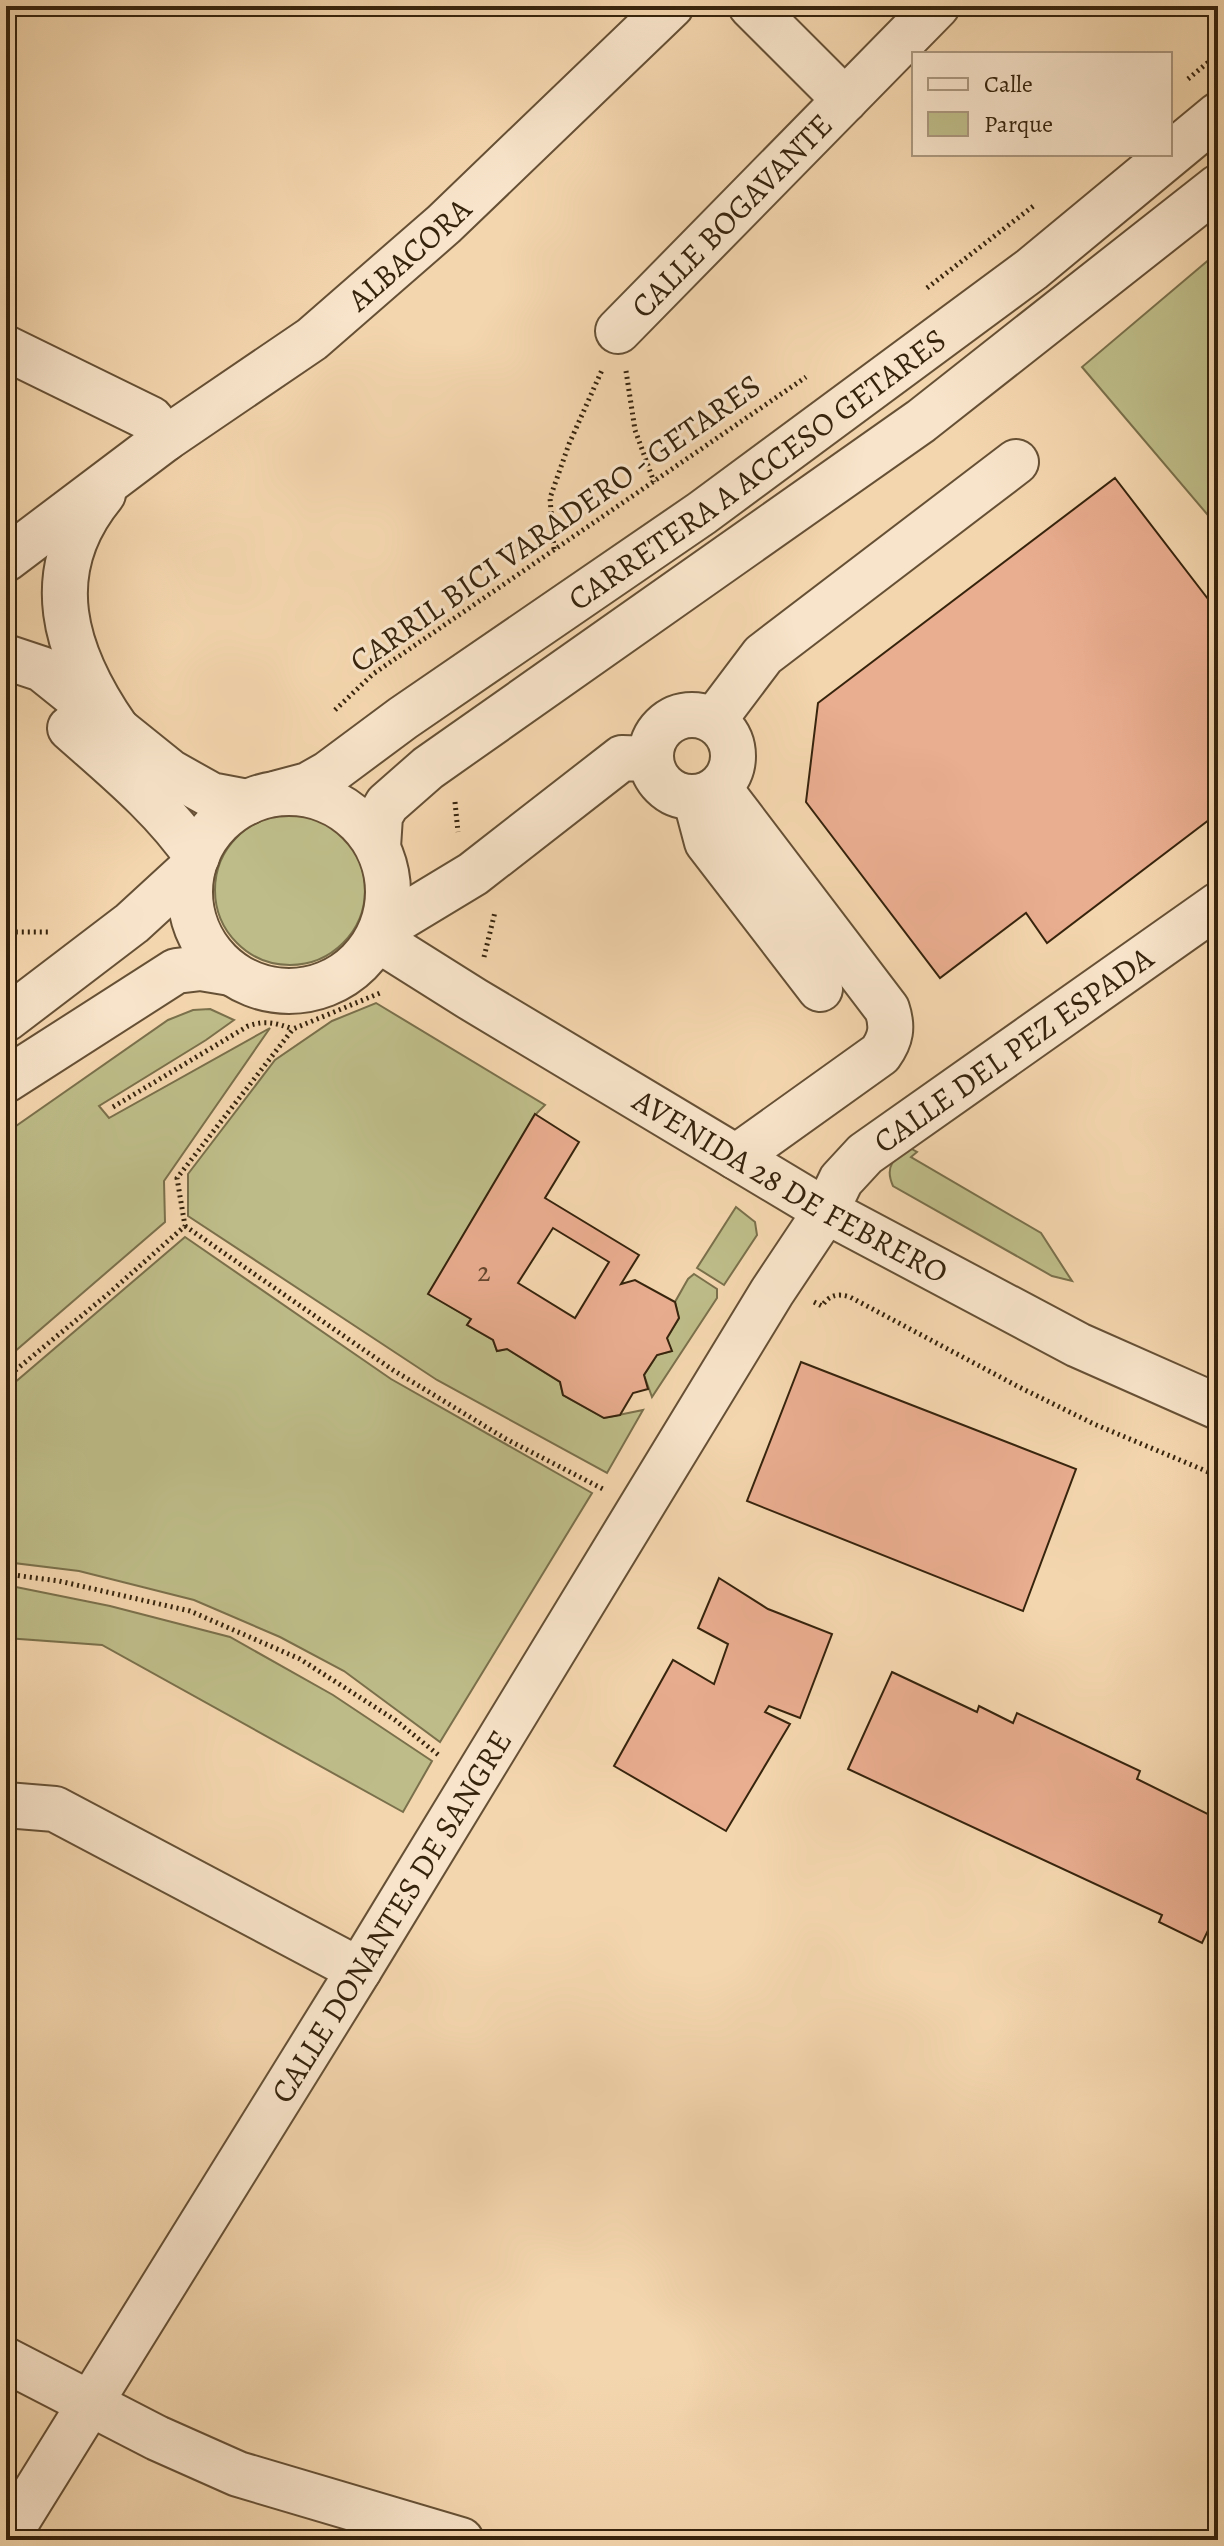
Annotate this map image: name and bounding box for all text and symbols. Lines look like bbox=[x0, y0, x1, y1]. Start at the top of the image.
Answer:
legend bbox=[912, 52, 1172, 156]
text: Calle bbox=[984, 68, 1033, 100]
street label: CALLE BOGAVANTE bbox=[621, 103, 842, 327]
text: Parque bbox=[984, 108, 1053, 140]
street label: ALBACORA bbox=[337, 187, 482, 321]
street label: CARRETERA A ACCESO GETARES bbox=[559, 318, 955, 621]
street label: CARRIL BICI VARADERO - GETARES bbox=[340, 364, 770, 682]
street label: CALLE DEL PEZ ESPADA bbox=[865, 935, 1163, 1163]
street label: AVENIDA 28 DE FEBRERO bbox=[624, 1078, 956, 1294]
house number: 2 bbox=[477, 1253, 491, 1291]
street label: CALLE DONANTES DE SANGRE bbox=[260, 1722, 522, 2111]

